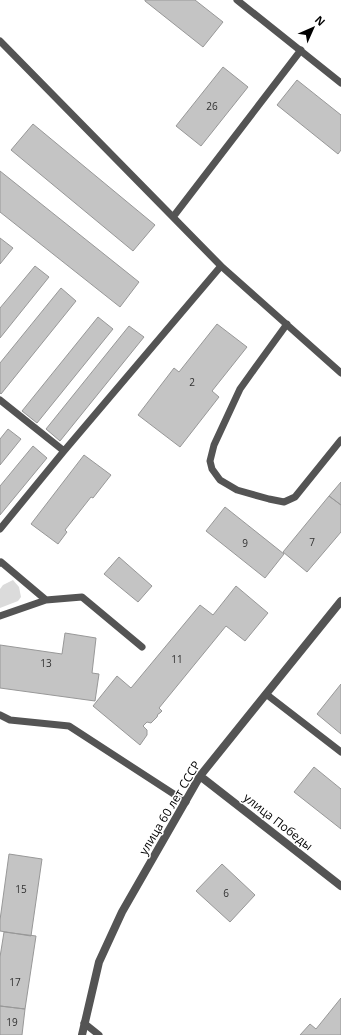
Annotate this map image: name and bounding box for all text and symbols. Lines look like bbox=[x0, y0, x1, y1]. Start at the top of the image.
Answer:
north arrow bbox=[293, 8, 333, 48]
text: N bbox=[312, 12, 329, 29]
house number: 26 bbox=[206, 99, 218, 113]
house number: 2 bbox=[189, 375, 195, 389]
house number: 7 bbox=[309, 535, 315, 549]
house number: 9 bbox=[242, 536, 248, 550]
house number: 11 bbox=[171, 652, 183, 666]
house number: 13 bbox=[40, 656, 52, 670]
street label: улица 60 лет СССР bbox=[135, 758, 204, 858]
street label: улица Победы bbox=[240, 789, 317, 854]
house number: 15 bbox=[15, 882, 27, 896]
house number: 6 bbox=[223, 886, 229, 900]
house number: 17 bbox=[9, 975, 21, 989]
house number: 19 bbox=[6, 1015, 18, 1029]

